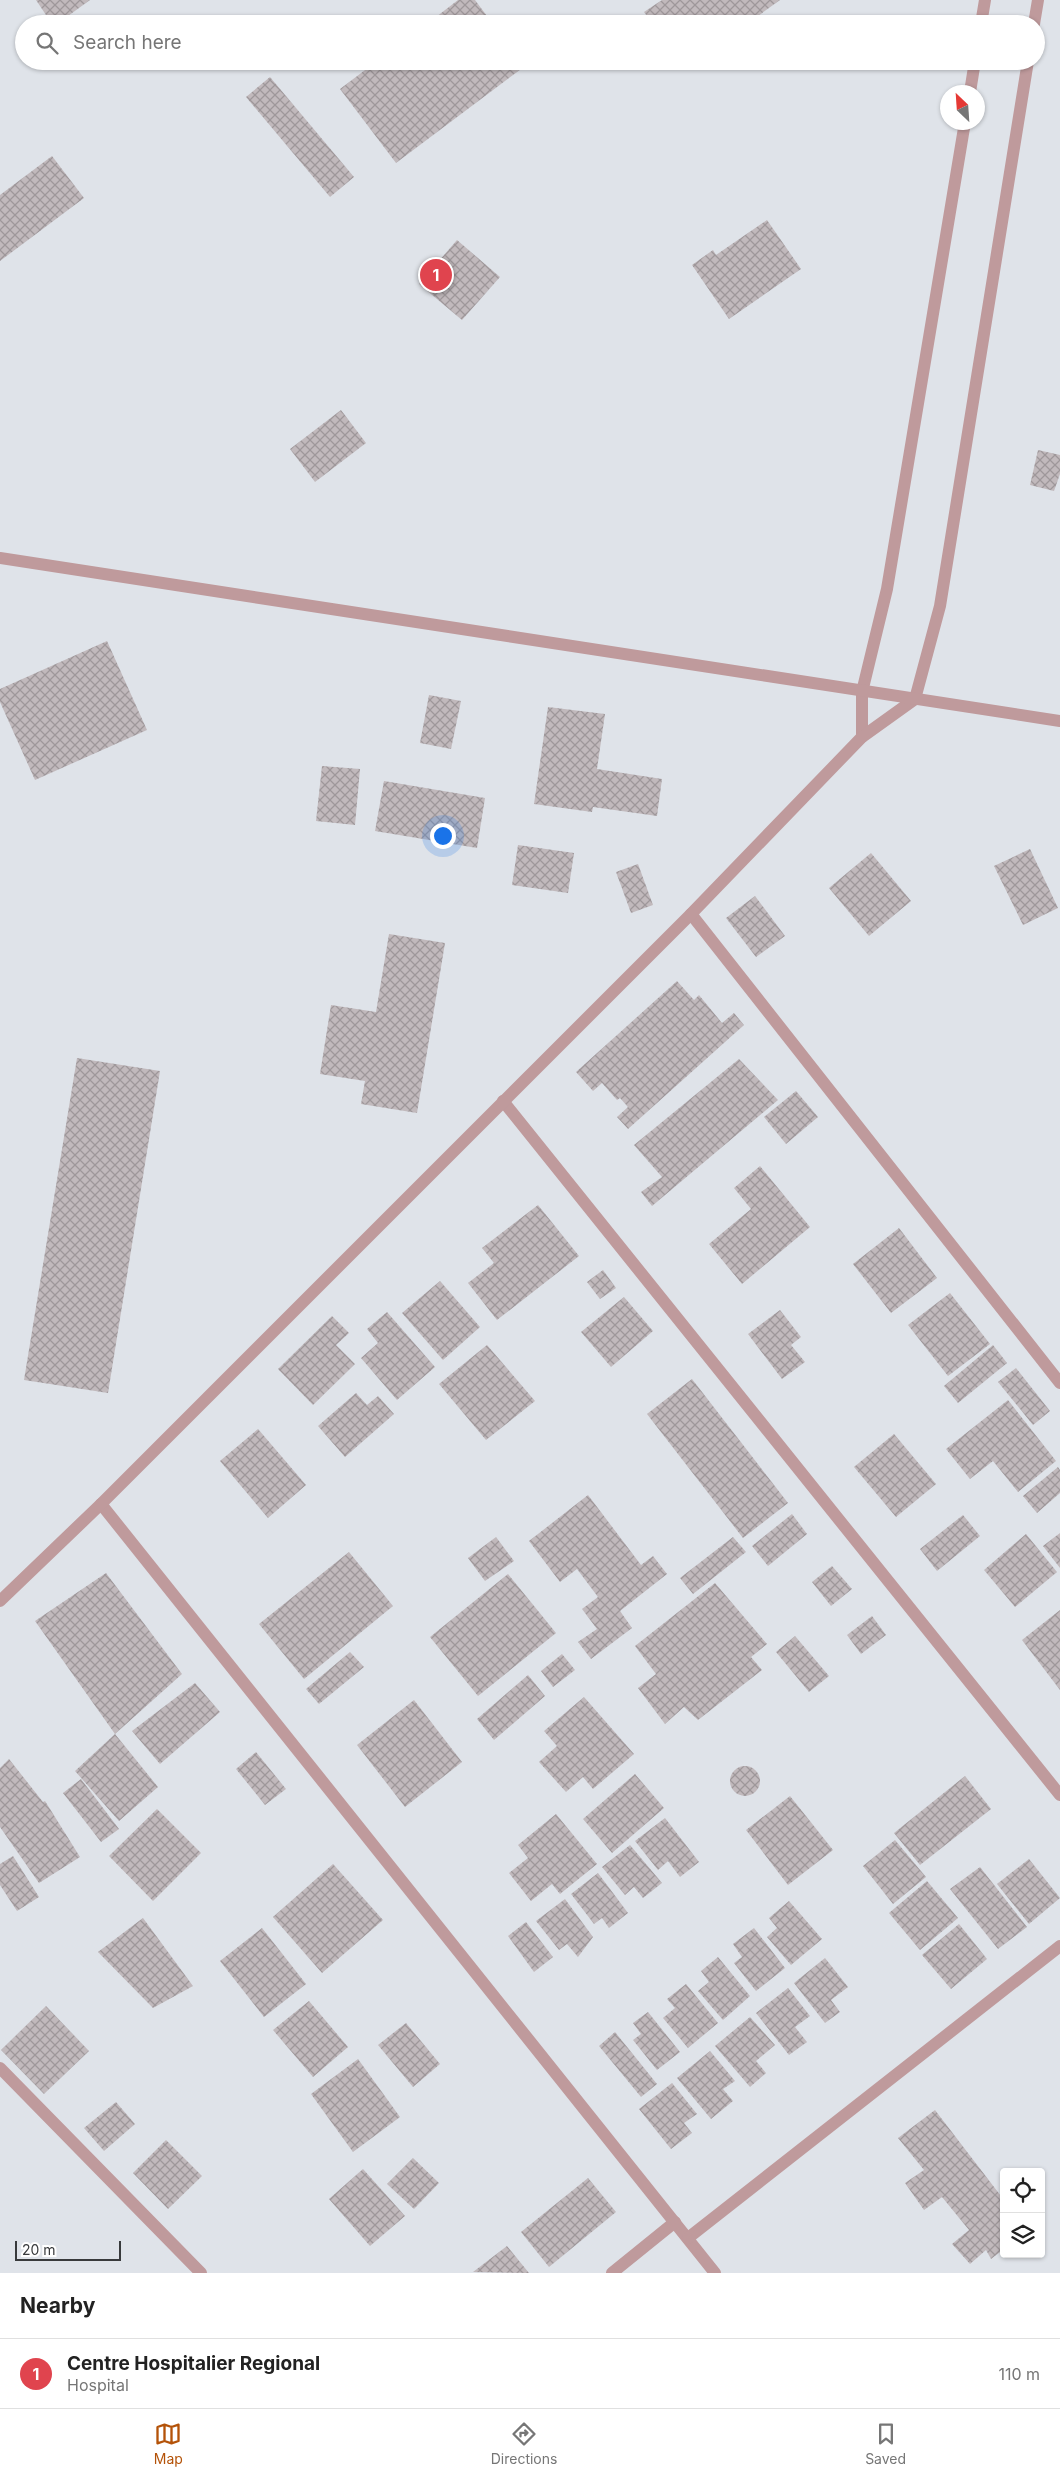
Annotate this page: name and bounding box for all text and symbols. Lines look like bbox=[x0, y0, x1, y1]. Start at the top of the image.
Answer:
search box bbox=[15, 15, 1045, 70]
icon: search bbox=[33, 29, 61, 57]
text: Search here bbox=[73, 31, 182, 54]
north arrow bbox=[940, 85, 985, 130]
pin: 1 bbox=[420, 256, 452, 294]
your location bbox=[430, 823, 456, 849]
map controls bbox=[1000, 2168, 1045, 2258]
button: locate bbox=[1000, 2168, 1045, 2213]
button: layers bbox=[1000, 2213, 1045, 2258]
scale bar bbox=[15, 2238, 121, 2261]
text: 20 m bbox=[22, 2241, 56, 2258]
text: Nearby bbox=[20, 2293, 95, 2318]
text: Centre Hospitalier Regional bbox=[67, 2352, 320, 2375]
text: 1 bbox=[33, 2364, 39, 2384]
text: 110 m bbox=[998, 2364, 1040, 2384]
text: Hospital bbox=[67, 2375, 129, 2395]
tab: Map bbox=[154, 2420, 183, 2467]
tab: Directions bbox=[491, 2420, 557, 2467]
tab: Saved bbox=[865, 2420, 906, 2467]

